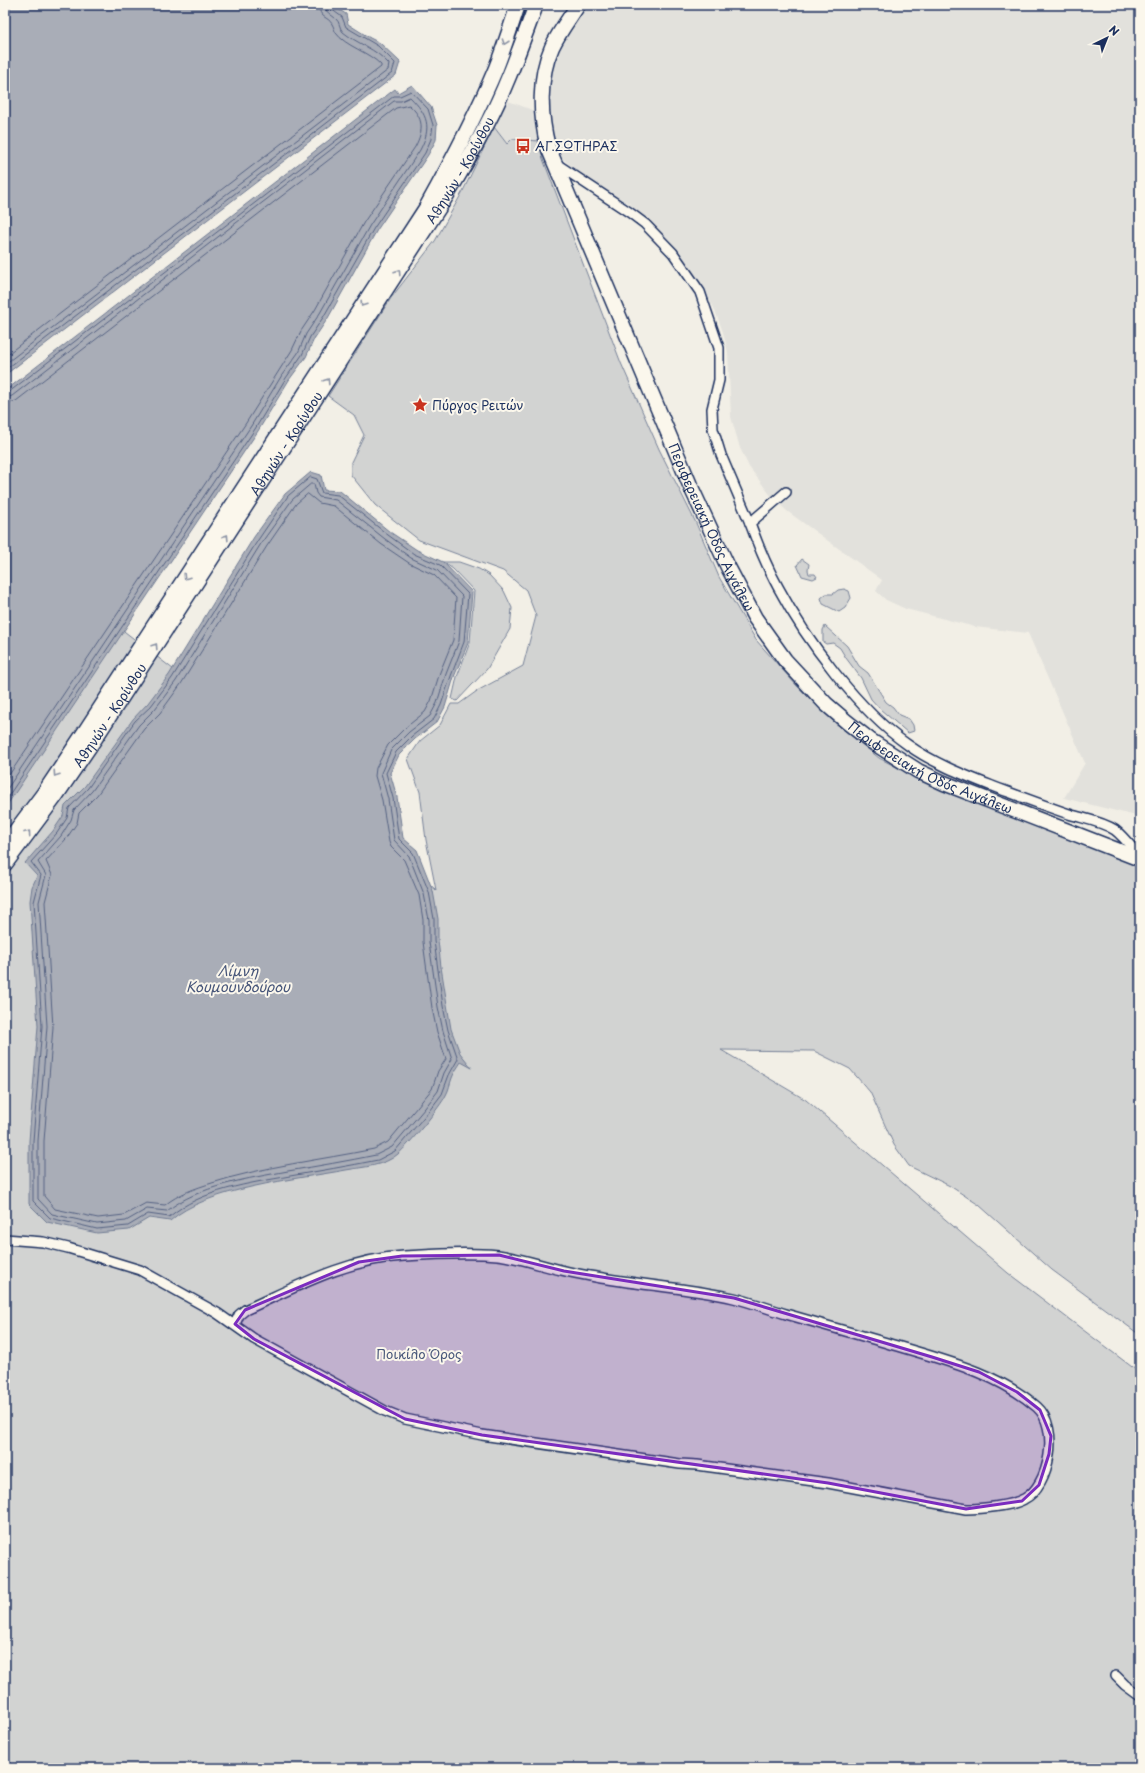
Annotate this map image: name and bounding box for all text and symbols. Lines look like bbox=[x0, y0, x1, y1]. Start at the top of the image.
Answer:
north arrow bbox=[1087, 18, 1127, 58]
text: N bbox=[1105, 21, 1123, 40]
one-way arrow bbox=[501, 38, 510, 45]
street label: Αθηνών - Κορίνθου bbox=[421, 113, 498, 227]
place label: ΑΓ.ΣΩΤΗΡΑΣ bbox=[535, 136, 617, 155]
bus stop icon: ΑΓ.ΣΩΤΗΡΑΣ bbox=[514, 137, 532, 155]
one-way arrow bbox=[393, 269, 400, 276]
one-way arrow bbox=[361, 299, 368, 306]
one-way arrow bbox=[322, 378, 329, 385]
street label: Αθηνών - Κορίνθου bbox=[245, 387, 327, 499]
place label: Πύργος Ρειτών bbox=[432, 395, 524, 414]
place icon: Πύργος Ρειτών bbox=[411, 396, 429, 414]
street label: Περιφερειακή Οδός Αιγάλεω bbox=[664, 440, 760, 614]
one-way arrow bbox=[221, 534, 228, 541]
one-way arrow bbox=[183, 573, 190, 580]
one-way arrow bbox=[150, 643, 157, 650]
street label: Αθηνών - Κορίνθου bbox=[68, 659, 150, 771]
street label: Περιφερειακή Οδός Αιγάλεω bbox=[844, 716, 1015, 818]
one-way arrow bbox=[53, 770, 61, 777]
one-way arrow bbox=[24, 830, 31, 837]
water label: Λίμνη Κουμουνδούρου bbox=[186, 960, 291, 997]
park label: Ποικίλο Όρος bbox=[376, 1344, 462, 1363]

